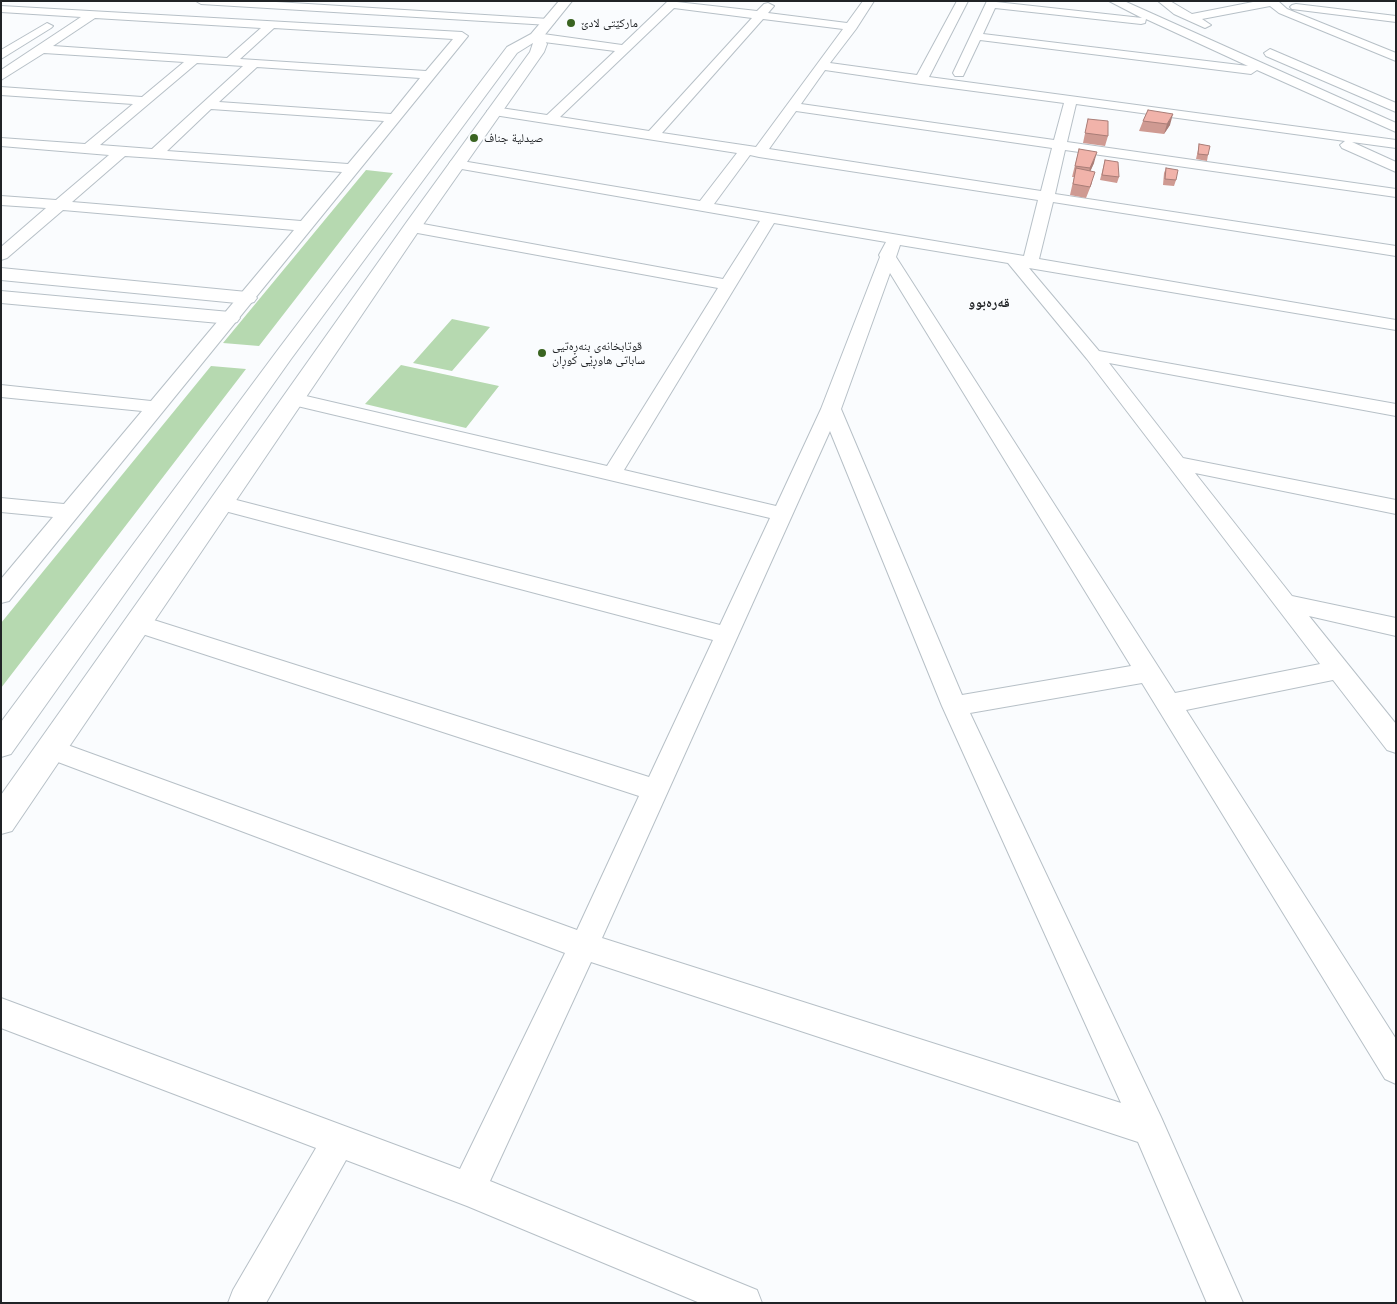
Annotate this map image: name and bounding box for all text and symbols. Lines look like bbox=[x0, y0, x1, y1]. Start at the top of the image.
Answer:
place label: ماركێتی لادێ bbox=[581, 16, 638, 30]
marker: ماركێتی لادێ bbox=[565, 17, 577, 29]
place label: صيدلية جناف bbox=[484, 131, 543, 145]
marker: صيدلية جناف bbox=[468, 132, 480, 144]
district label: قەرەبوو bbox=[968, 295, 1010, 311]
place label: قوتابخانەی بنەڕەتیی ساباتی هاوڕێی کوڕان bbox=[552, 339, 645, 367]
marker: قوتابخانەی بنەڕەتیی ساباتی هاوڕێی کوڕان bbox=[536, 347, 548, 359]

